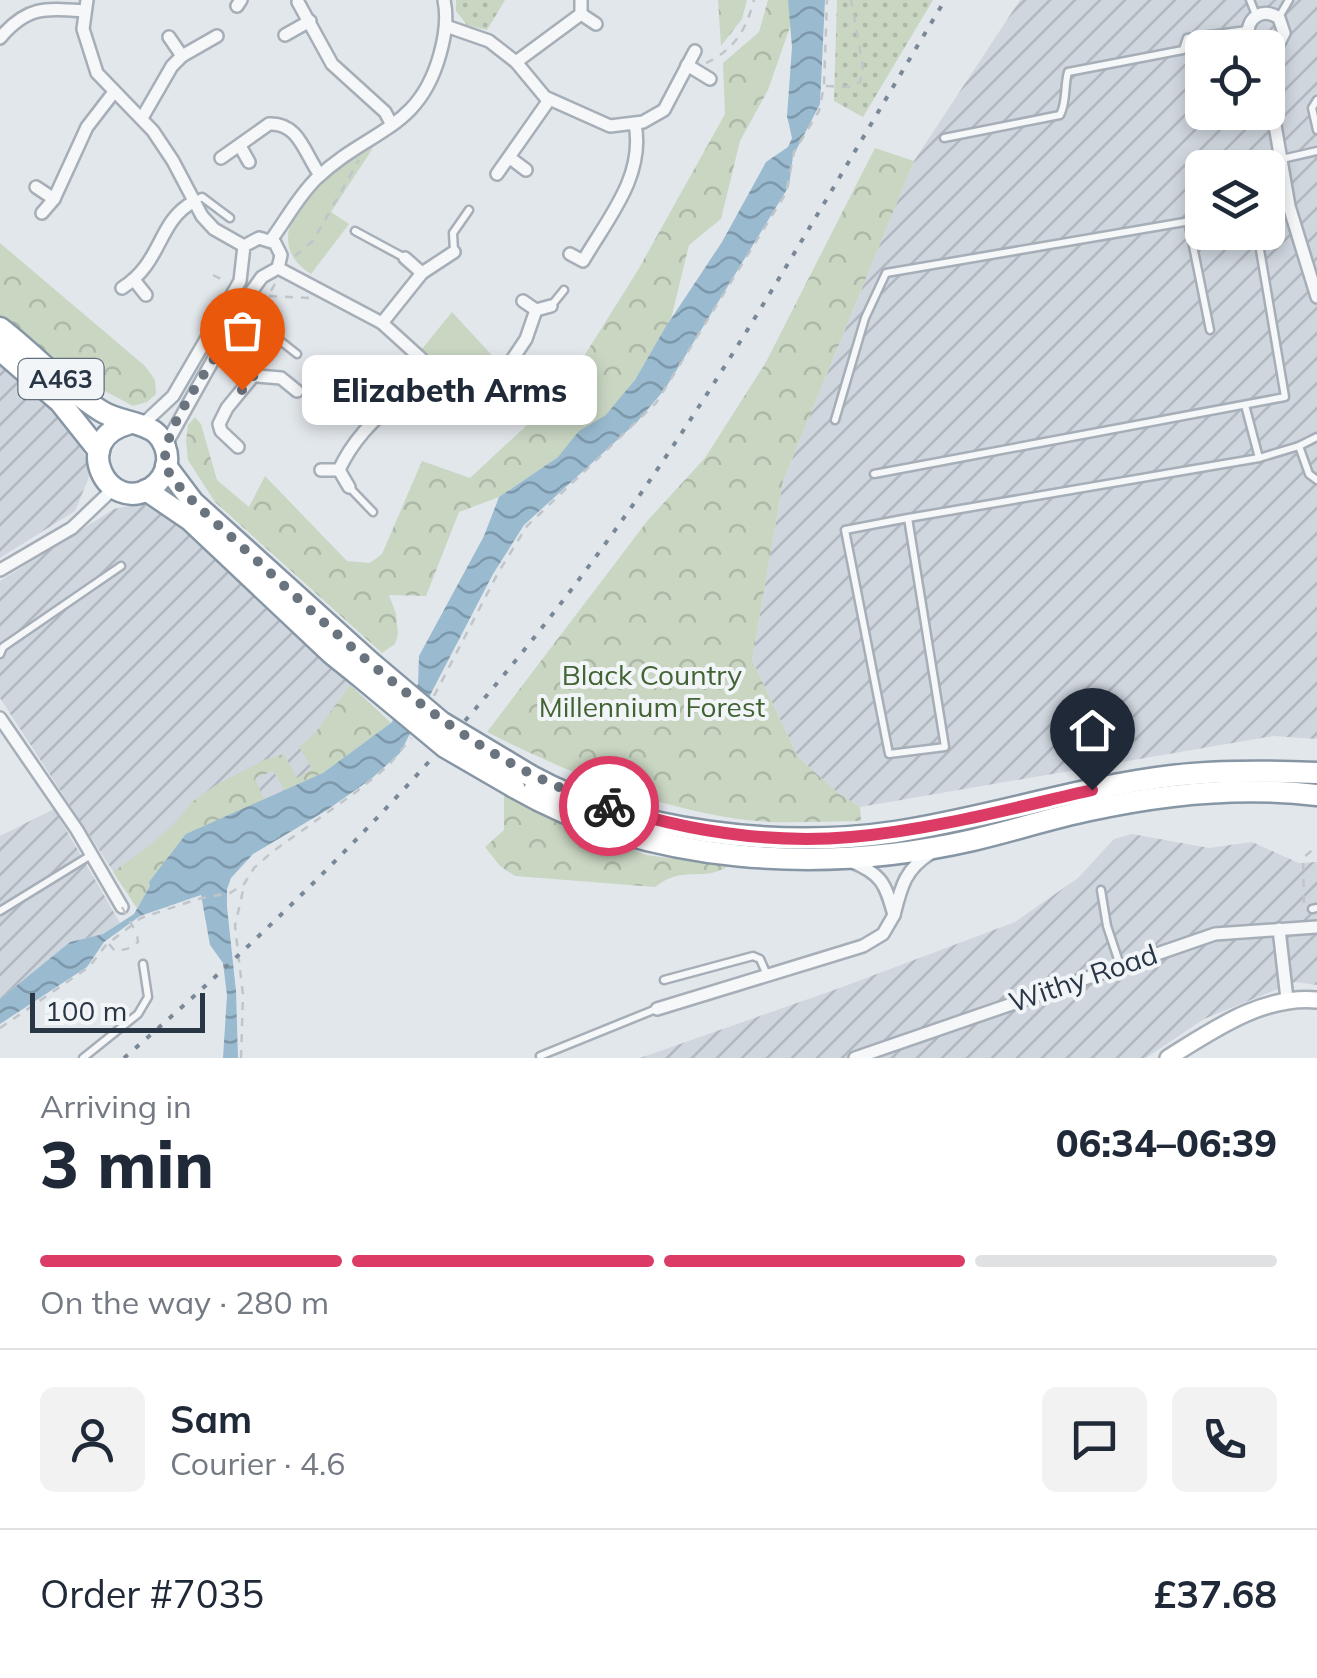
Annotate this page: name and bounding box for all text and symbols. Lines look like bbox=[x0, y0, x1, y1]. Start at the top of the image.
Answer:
map controls bbox=[1185, 30, 1285, 250]
button: locate bbox=[1185, 30, 1285, 130]
button: layers bbox=[1185, 150, 1285, 250]
pin bbox=[200, 288, 285, 391]
icon: bag bbox=[215, 303, 270, 358]
callout: Elizabeth Arms bbox=[302, 355, 597, 425]
road number: A463 bbox=[18, 359, 104, 399]
text: Elizabeth Arms bbox=[332, 370, 567, 410]
park label: Black Country Millennium Forest bbox=[539, 657, 766, 724]
pin bbox=[1050, 688, 1135, 791]
icon: home bbox=[1065, 703, 1120, 758]
courier bbox=[559, 756, 659, 856]
icon: bike bbox=[582, 779, 637, 834]
street label: Withy Road bbox=[1004, 936, 1162, 1019]
scale bar bbox=[30, 988, 205, 1032]
text: 100 m bbox=[45, 993, 127, 1028]
text: Arriving in bbox=[40, 1086, 192, 1126]
text: 06:34–06:39 bbox=[1056, 1119, 1277, 1167]
text: 3 min bbox=[40, 1123, 214, 1204]
text: On the way · 280 m bbox=[40, 1282, 329, 1322]
button: person bbox=[40, 1387, 145, 1492]
button: chat bbox=[1042, 1387, 1147, 1492]
button: phone bbox=[1172, 1387, 1277, 1492]
text: Sam bbox=[170, 1395, 252, 1443]
text: Courier · 4.6 bbox=[170, 1443, 346, 1483]
text: Order #7035 bbox=[40, 1570, 264, 1618]
text: £37.68 bbox=[1154, 1570, 1277, 1618]

